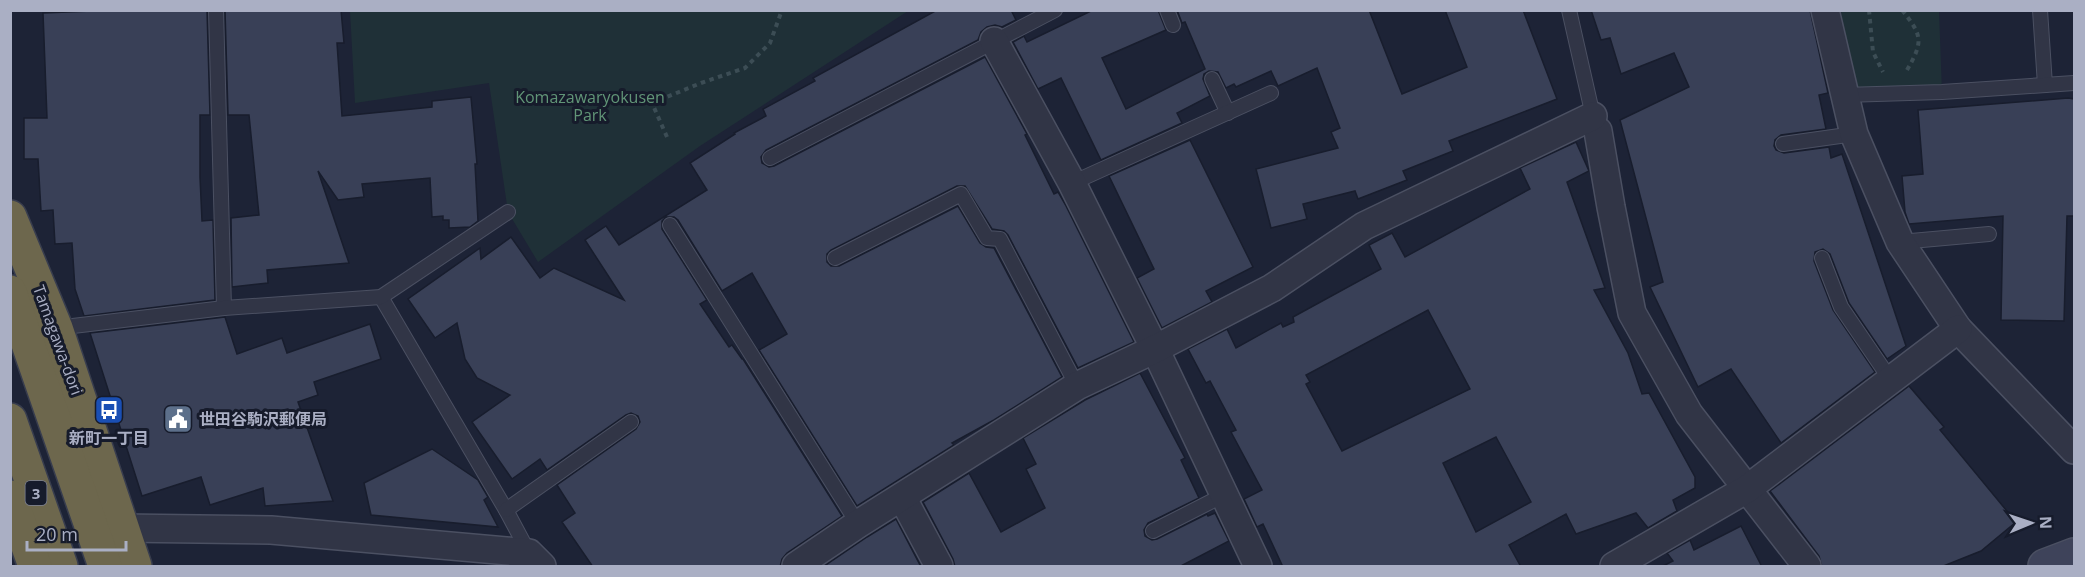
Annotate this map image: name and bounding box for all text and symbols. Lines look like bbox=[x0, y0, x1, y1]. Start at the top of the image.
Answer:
park label: Komazawaryokusen Park bbox=[515, 86, 665, 126]
street label: Tamagawa-dori bbox=[28, 282, 88, 398]
bus stop icon: 新町一丁目 bbox=[93, 394, 125, 426]
public building icon: 世田谷駒沢郵便局 bbox=[162, 403, 194, 435]
place label: 世田谷駒沢郵便局 bbox=[199, 408, 327, 430]
place label: 新町一丁目 bbox=[69, 427, 149, 449]
road number: 3 bbox=[26, 481, 46, 505]
north arrow bbox=[2001, 493, 2061, 553]
scale bar bbox=[27, 514, 126, 552]
text: N bbox=[2035, 516, 2057, 529]
text: 20 m bbox=[36, 522, 78, 546]

